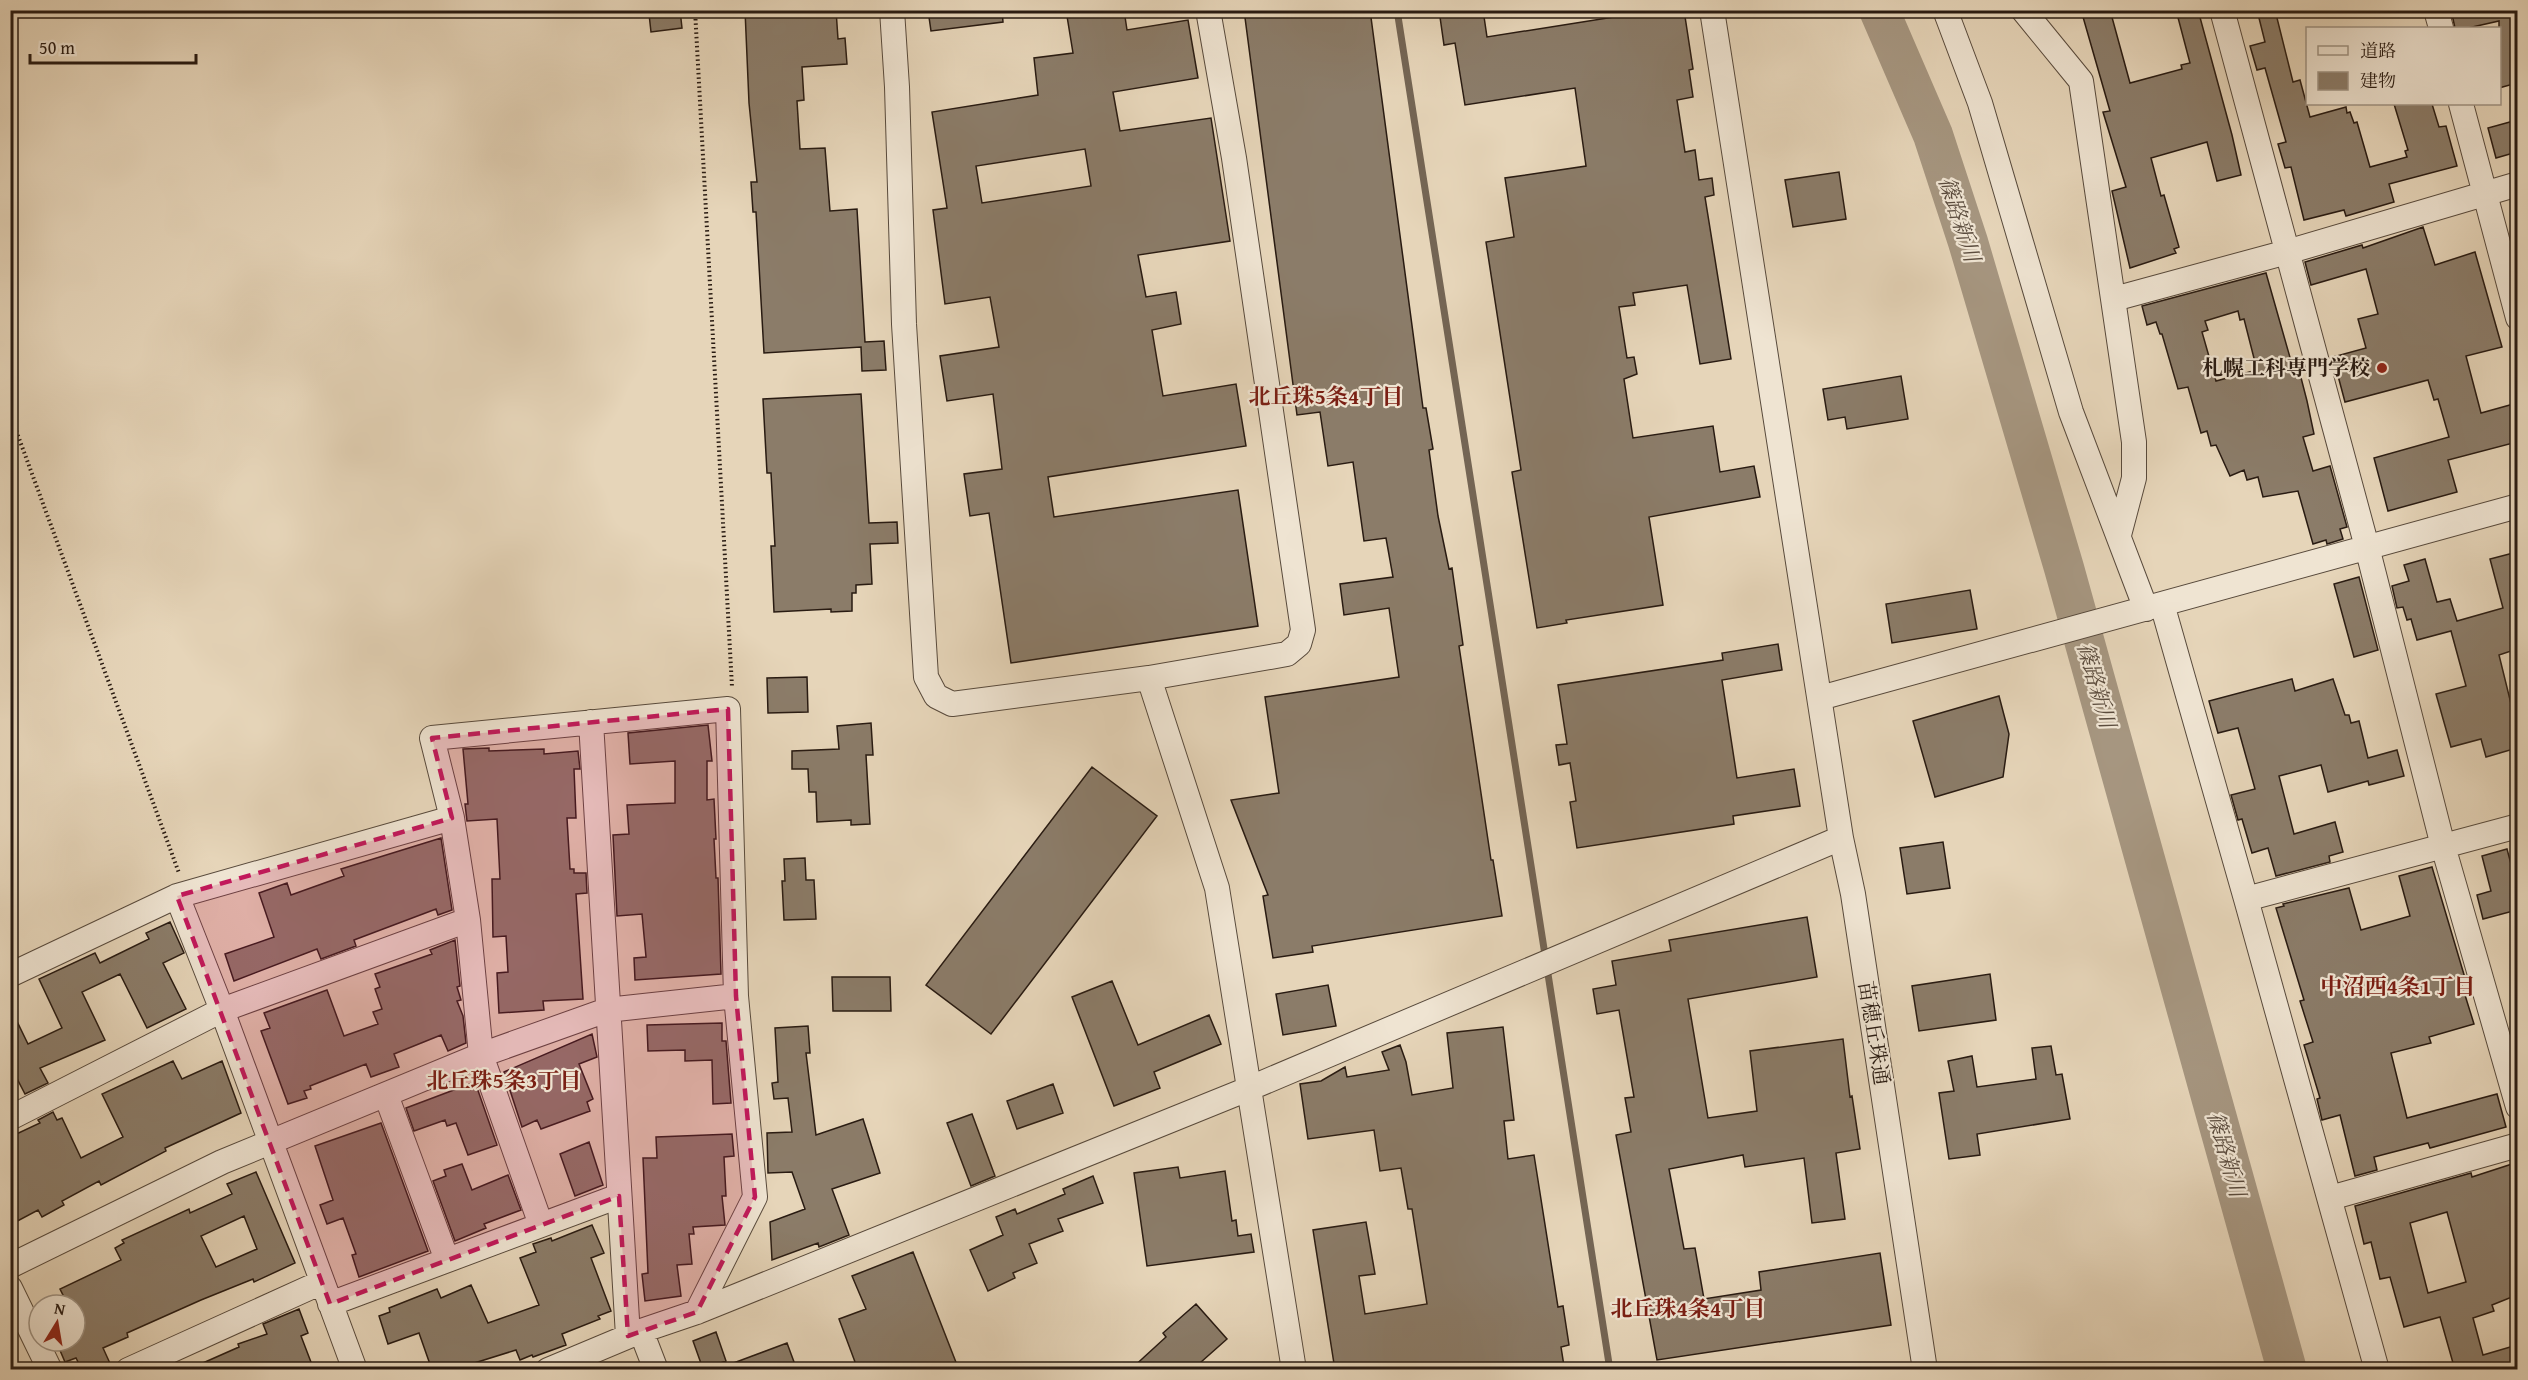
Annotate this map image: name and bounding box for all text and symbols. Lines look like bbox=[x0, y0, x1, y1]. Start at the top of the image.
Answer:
scale bar bbox=[30, 27, 196, 65]
legend bbox=[2306, 27, 2501, 105]
text: 50 m bbox=[39, 34, 75, 61]
text: 道路 bbox=[2360, 37, 2396, 64]
text: 建物 bbox=[2360, 67, 2396, 94]
water label: 篠路新川 bbox=[1931, 172, 1989, 268]
place label: 札幌工科専門学校 bbox=[2202, 352, 2370, 383]
marker: 札幌工科専門学校 bbox=[2375, 361, 2389, 375]
district label: 北丘珠5条4丁目 bbox=[1249, 380, 1403, 412]
water label: 篠路新川 bbox=[2069, 638, 2125, 734]
district label: 中沼西4条1丁目 bbox=[2321, 970, 2475, 1002]
street label: 苗穂丘珠通 bbox=[1851, 979, 1898, 1087]
district label: 北丘珠5条3丁目 bbox=[427, 1064, 581, 1096]
water label: 篠路新川 bbox=[2199, 1107, 2255, 1203]
district label: 北丘珠4条4丁目 bbox=[1611, 1292, 1765, 1324]
north arrow bbox=[27, 1293, 87, 1353]
text: N bbox=[52, 1295, 68, 1321]

